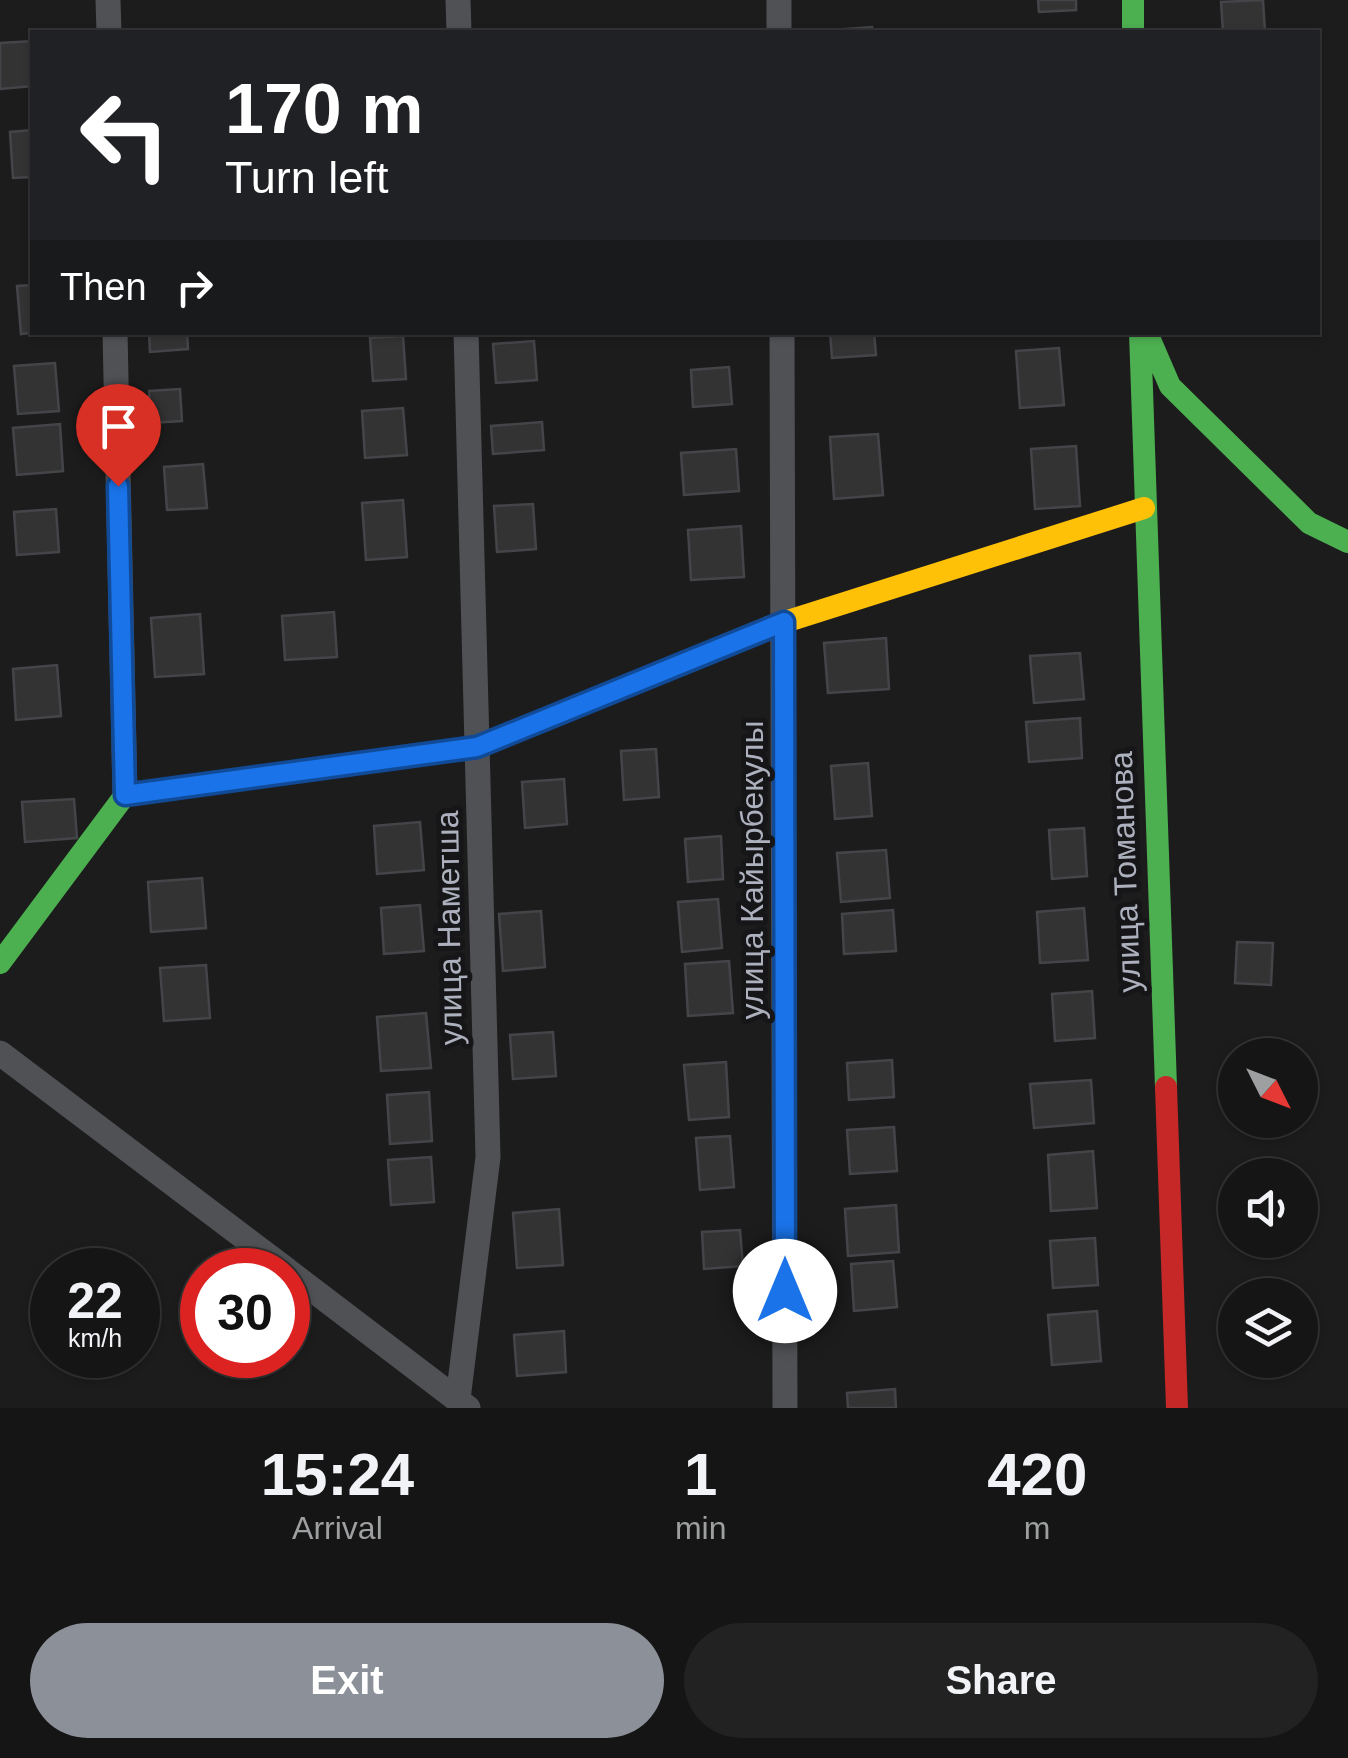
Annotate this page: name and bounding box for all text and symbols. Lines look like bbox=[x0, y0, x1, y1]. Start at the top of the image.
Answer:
icon: left bbox=[60, 70, 190, 200]
text: 170 m bbox=[225, 70, 423, 148]
text: Turn left bbox=[225, 152, 388, 203]
icon: right bbox=[167, 260, 222, 315]
text: Then bbox=[60, 266, 147, 308]
pin bbox=[76, 384, 161, 487]
icon: arrive bbox=[91, 399, 146, 454]
street label: улица Кайырбекулы bbox=[734, 720, 770, 1020]
street label: улица Томанова bbox=[1103, 751, 1147, 993]
street label: улица Наметша bbox=[429, 810, 469, 1046]
north arrow bbox=[1218, 1038, 1318, 1138]
map controls bbox=[1218, 1038, 1318, 1378]
button: sound bbox=[1218, 1158, 1318, 1258]
position arrow bbox=[733, 1239, 837, 1343]
speed limit sign: 30 bbox=[180, 1248, 310, 1378]
text: 22 bbox=[67, 1273, 123, 1329]
button: layers bbox=[1218, 1278, 1318, 1378]
text: km/h bbox=[68, 1324, 122, 1352]
text: 15:24 bbox=[261, 1441, 414, 1508]
text: 1 bbox=[684, 1441, 717, 1508]
text: 420 bbox=[987, 1441, 1087, 1508]
text: Arrival bbox=[292, 1510, 383, 1546]
text: min bbox=[675, 1510, 726, 1546]
text: m bbox=[1024, 1510, 1051, 1546]
button: Exit bbox=[30, 1623, 664, 1738]
button: Share bbox=[684, 1623, 1318, 1738]

